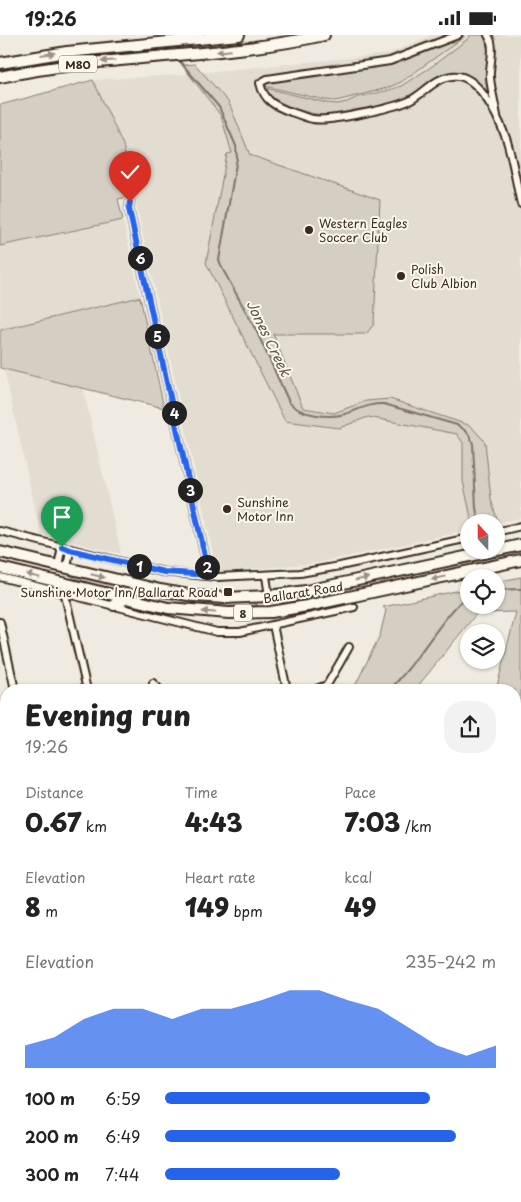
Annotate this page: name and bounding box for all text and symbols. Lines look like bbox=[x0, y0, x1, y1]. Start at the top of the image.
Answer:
text: 19:26 bbox=[25, 4, 77, 32]
one-way arrow bbox=[215, 47, 231, 55]
one-way arrow bbox=[40, 50, 56, 58]
road number: M80 bbox=[59, 55, 97, 73]
one-way arrow bbox=[100, 58, 116, 66]
pin bbox=[109, 151, 151, 202]
icon: check bbox=[116, 158, 144, 186]
place label: Western Eagles Soccer Club bbox=[319, 214, 407, 246]
marker: Western Eagles Soccer Club bbox=[303, 224, 315, 236]
pin: 6 bbox=[128, 245, 152, 271]
text: 6 bbox=[136, 248, 145, 269]
place label: Polish Club Albion bbox=[411, 260, 477, 292]
marker: Polish Club Albion bbox=[395, 270, 407, 282]
water label: Jones Creek bbox=[241, 296, 297, 381]
pin: 5 bbox=[144, 323, 170, 349]
text: 5 bbox=[153, 326, 162, 347]
pin: 4 bbox=[162, 401, 186, 425]
text: 4 bbox=[170, 403, 179, 424]
pin: 3 bbox=[178, 477, 202, 503]
text: 3 bbox=[186, 480, 195, 501]
place label: Sunshine Motor Inn bbox=[237, 493, 294, 525]
pin bbox=[41, 496, 83, 547]
icon: arrive bbox=[48, 503, 76, 531]
marker: Sunshine Motor Inn bbox=[221, 503, 233, 515]
north arrow bbox=[460, 514, 505, 559]
map controls bbox=[460, 514, 505, 669]
pin: 1 bbox=[126, 553, 152, 579]
pin: 2 bbox=[194, 555, 220, 579]
text: 1 bbox=[136, 556, 143, 577]
text: 2 bbox=[203, 557, 212, 578]
button: locate bbox=[460, 569, 505, 614]
one-way arrow bbox=[26, 572, 41, 580]
one-way arrow bbox=[91, 572, 106, 580]
one-way arrow bbox=[431, 574, 446, 582]
one-way arrow bbox=[354, 575, 370, 583]
street label: Ballarat Road bbox=[262, 577, 344, 607]
place label: Sunshine Motor Inn/Ballarat Road bbox=[20, 583, 218, 601]
marker: Sunshine Motor Inn/Ballarat Road bbox=[222, 586, 234, 598]
road number: 8 bbox=[234, 605, 252, 621]
one-way arrow bbox=[201, 608, 217, 616]
button: layers bbox=[460, 624, 505, 669]
text: Evening run bbox=[25, 693, 191, 736]
button: share bbox=[444, 701, 496, 753]
text: 19:26 bbox=[25, 734, 68, 758]
text: Distance bbox=[25, 782, 84, 803]
text: Time bbox=[185, 782, 218, 803]
text: Pace bbox=[344, 782, 376, 803]
text: 0.67 bbox=[25, 803, 81, 841]
text: 4:43 bbox=[185, 803, 242, 841]
text: 7:03 bbox=[344, 803, 400, 841]
text: km bbox=[81, 816, 107, 837]
text: /km bbox=[400, 816, 432, 837]
text: Elevation bbox=[25, 867, 85, 888]
text: Heart rate bbox=[185, 867, 255, 888]
text: kcal bbox=[344, 867, 372, 888]
text: 8 bbox=[25, 888, 41, 926]
text: 149 bbox=[185, 888, 229, 926]
text: 49 bbox=[344, 888, 377, 926]
text: m bbox=[41, 901, 58, 922]
text: bpm bbox=[229, 901, 263, 922]
text: Elevation bbox=[25, 949, 94, 973]
text: 235–242 m bbox=[405, 949, 496, 973]
text: 100 m bbox=[25, 1086, 75, 1110]
text: 6:59 bbox=[105, 1086, 141, 1110]
text: 200 m bbox=[25, 1124, 79, 1148]
text: 6:49 bbox=[105, 1124, 140, 1148]
text: 300 m bbox=[25, 1162, 79, 1186]
text: 7:44 bbox=[105, 1162, 140, 1186]

